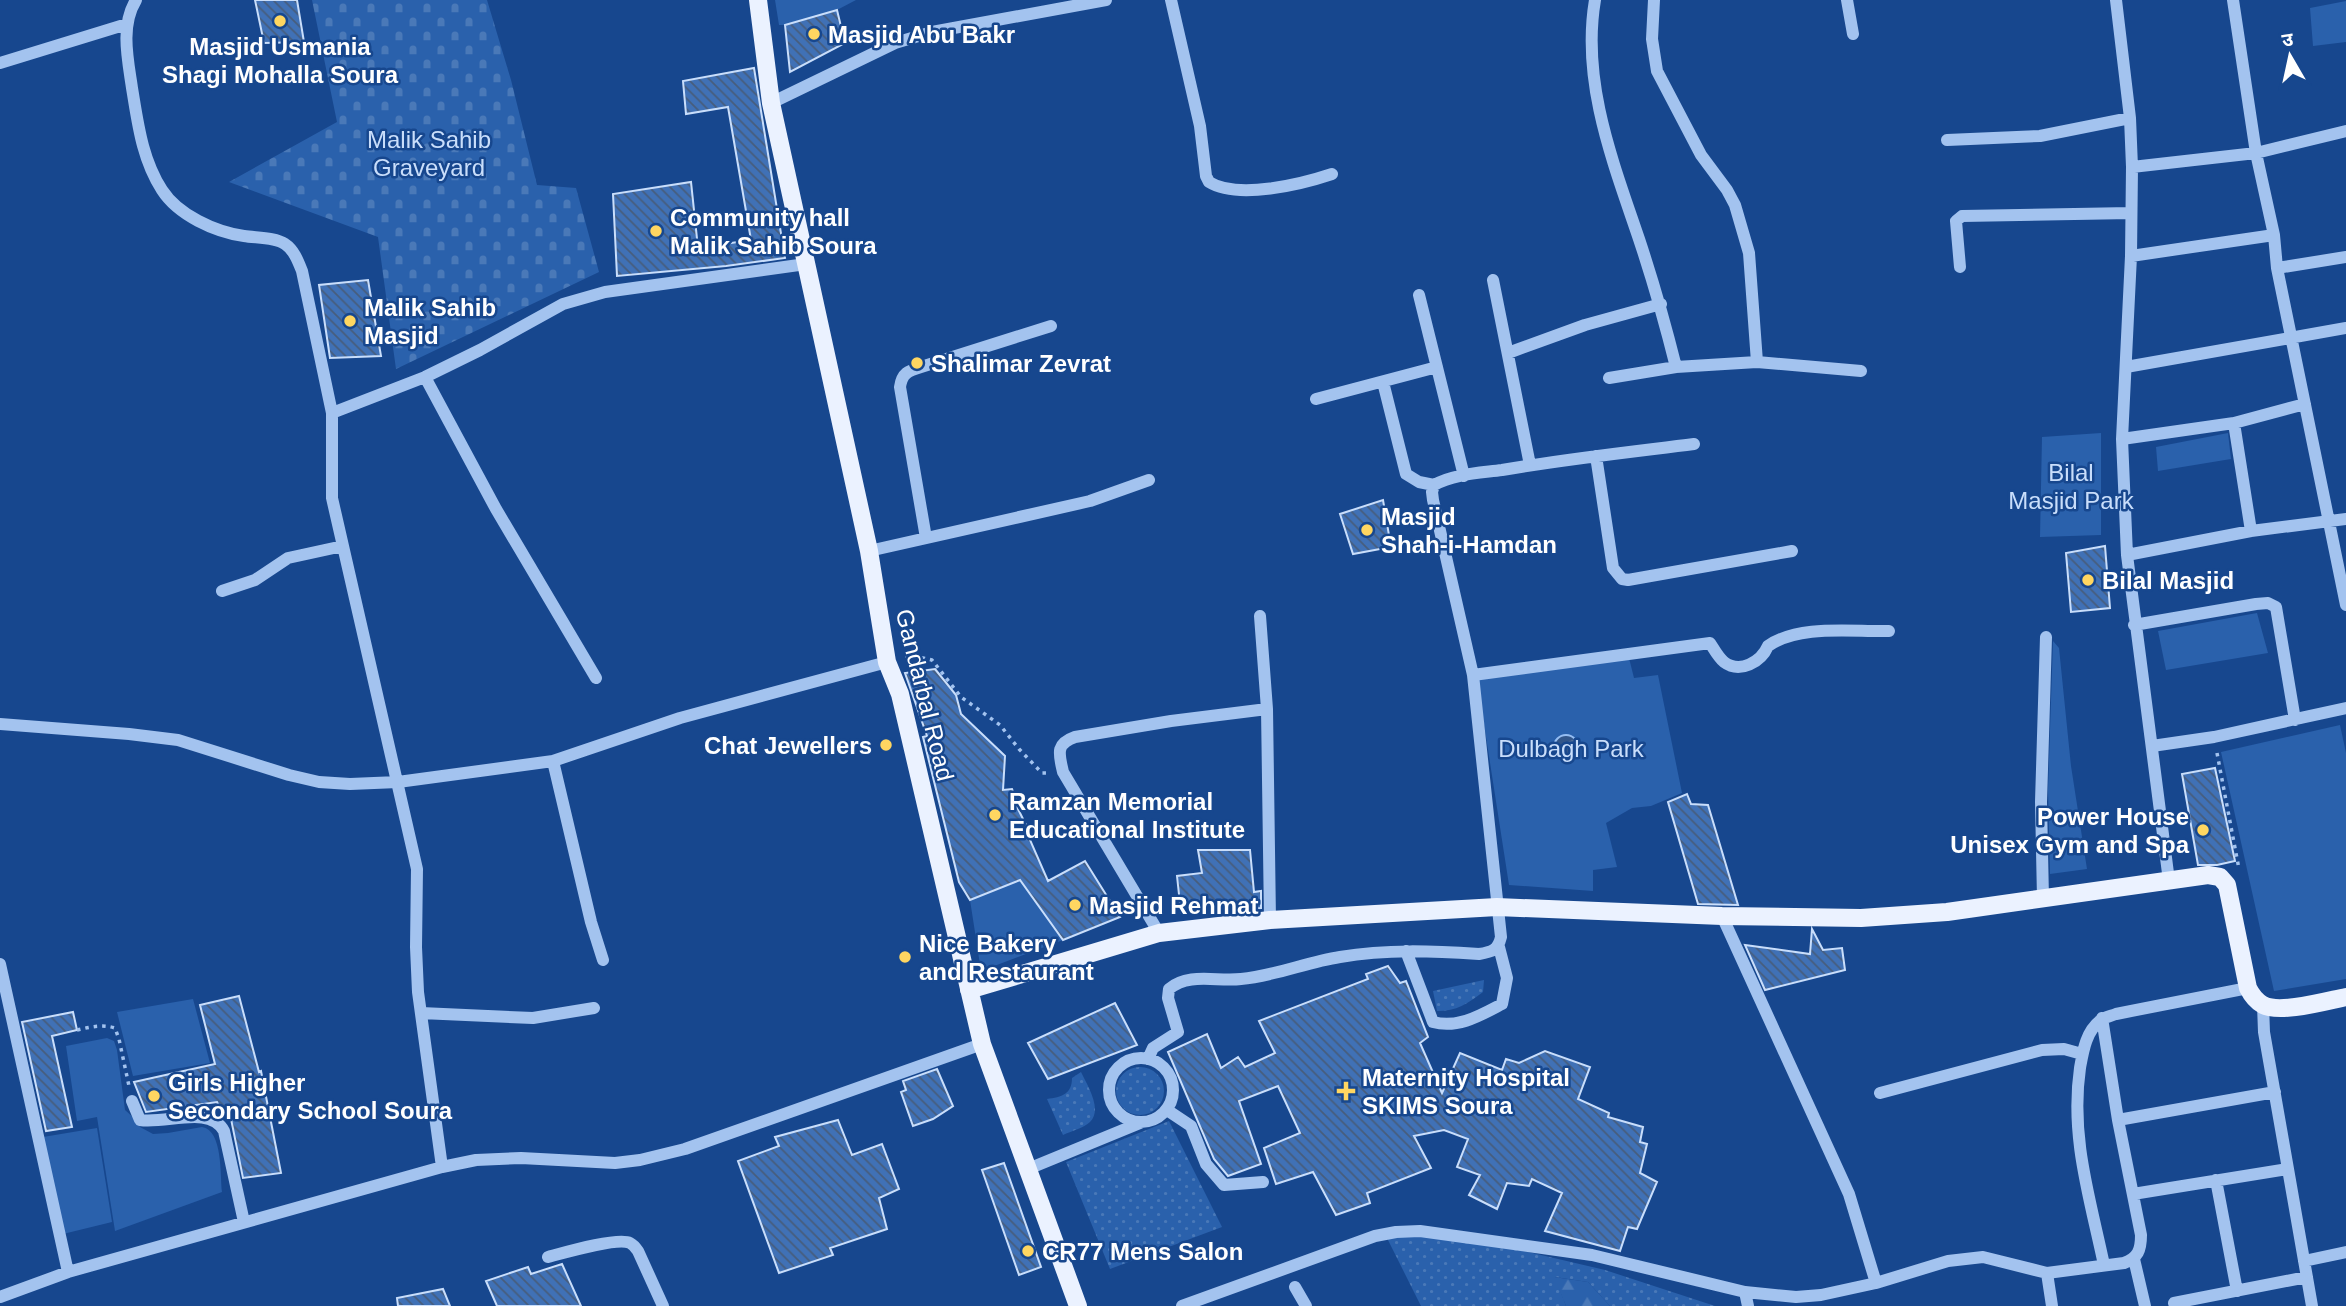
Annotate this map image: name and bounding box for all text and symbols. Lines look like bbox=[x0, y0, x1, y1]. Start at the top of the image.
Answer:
marker: Masjid Usmania Shagi Mohalla Soura bbox=[272, 13, 288, 29]
place label: Masjid Abu Bakr bbox=[828, 21, 1015, 48]
north arrow bbox=[2255, 21, 2325, 91]
marker: Masjid Abu Bakr bbox=[806, 26, 822, 42]
text: उ bbox=[2280, 28, 2295, 51]
place label: Masjid Usmania Shagi Mohalla Soura bbox=[162, 33, 399, 88]
park label: Malik Sahib Graveyard bbox=[367, 126, 491, 181]
place label: Community hall Malik Sahib Soura bbox=[670, 204, 877, 259]
marker: Community hall Malik Sahib Soura bbox=[648, 223, 664, 239]
place label: Malik Sahib Masjid bbox=[364, 294, 496, 349]
marker: Malik Sahib Masjid bbox=[342, 313, 358, 329]
place label: Shalimar Zevrat bbox=[931, 350, 1111, 377]
marker: Shalimar Zevrat bbox=[909, 355, 925, 371]
park label: Bilal Masjid Park bbox=[2008, 459, 2135, 514]
place label: Masjid Shah-i-Hamdan bbox=[1381, 503, 1557, 558]
marker: Masjid Shah-i-Hamdan bbox=[1359, 522, 1375, 538]
place label: Bilal Masjid bbox=[2102, 567, 2234, 594]
marker: Bilal Masjid bbox=[2080, 572, 2096, 588]
street label: Gandarbal Road bbox=[891, 606, 959, 784]
place label: Chat Jewellers bbox=[704, 732, 872, 759]
park label: Dulbagh Park bbox=[1498, 735, 1645, 762]
marker: Chat Jewellers bbox=[878, 737, 894, 753]
place label: Ramzan Memorial Educational Institute bbox=[1009, 788, 1245, 843]
place label: Power House Unisex Gym and Spa bbox=[1950, 803, 2190, 858]
marker: Ramzan Memorial Educational Institute bbox=[987, 807, 1003, 823]
marker: Power House Unisex Gym and Spa bbox=[2195, 822, 2211, 838]
place label: Masjid Rehmat bbox=[1089, 892, 1258, 919]
marker: Masjid Rehmat bbox=[1067, 897, 1083, 913]
place label: Nice Bakery and Restaurant bbox=[919, 930, 1094, 985]
marker: Nice Bakery and Restaurant bbox=[897, 949, 913, 965]
place label: Maternity Hospital SKIMS Soura bbox=[1362, 1064, 1570, 1119]
place label: Girls Higher Secondary School Soura bbox=[168, 1069, 453, 1124]
marker: Maternity Hospital SKIMS Soura bbox=[1336, 1081, 1356, 1101]
marker: Girls Higher Secondary School Soura bbox=[146, 1088, 162, 1104]
place label: CR77 Mens Salon bbox=[1042, 1238, 1243, 1265]
marker: CR77 Mens Salon bbox=[1020, 1243, 1036, 1259]

